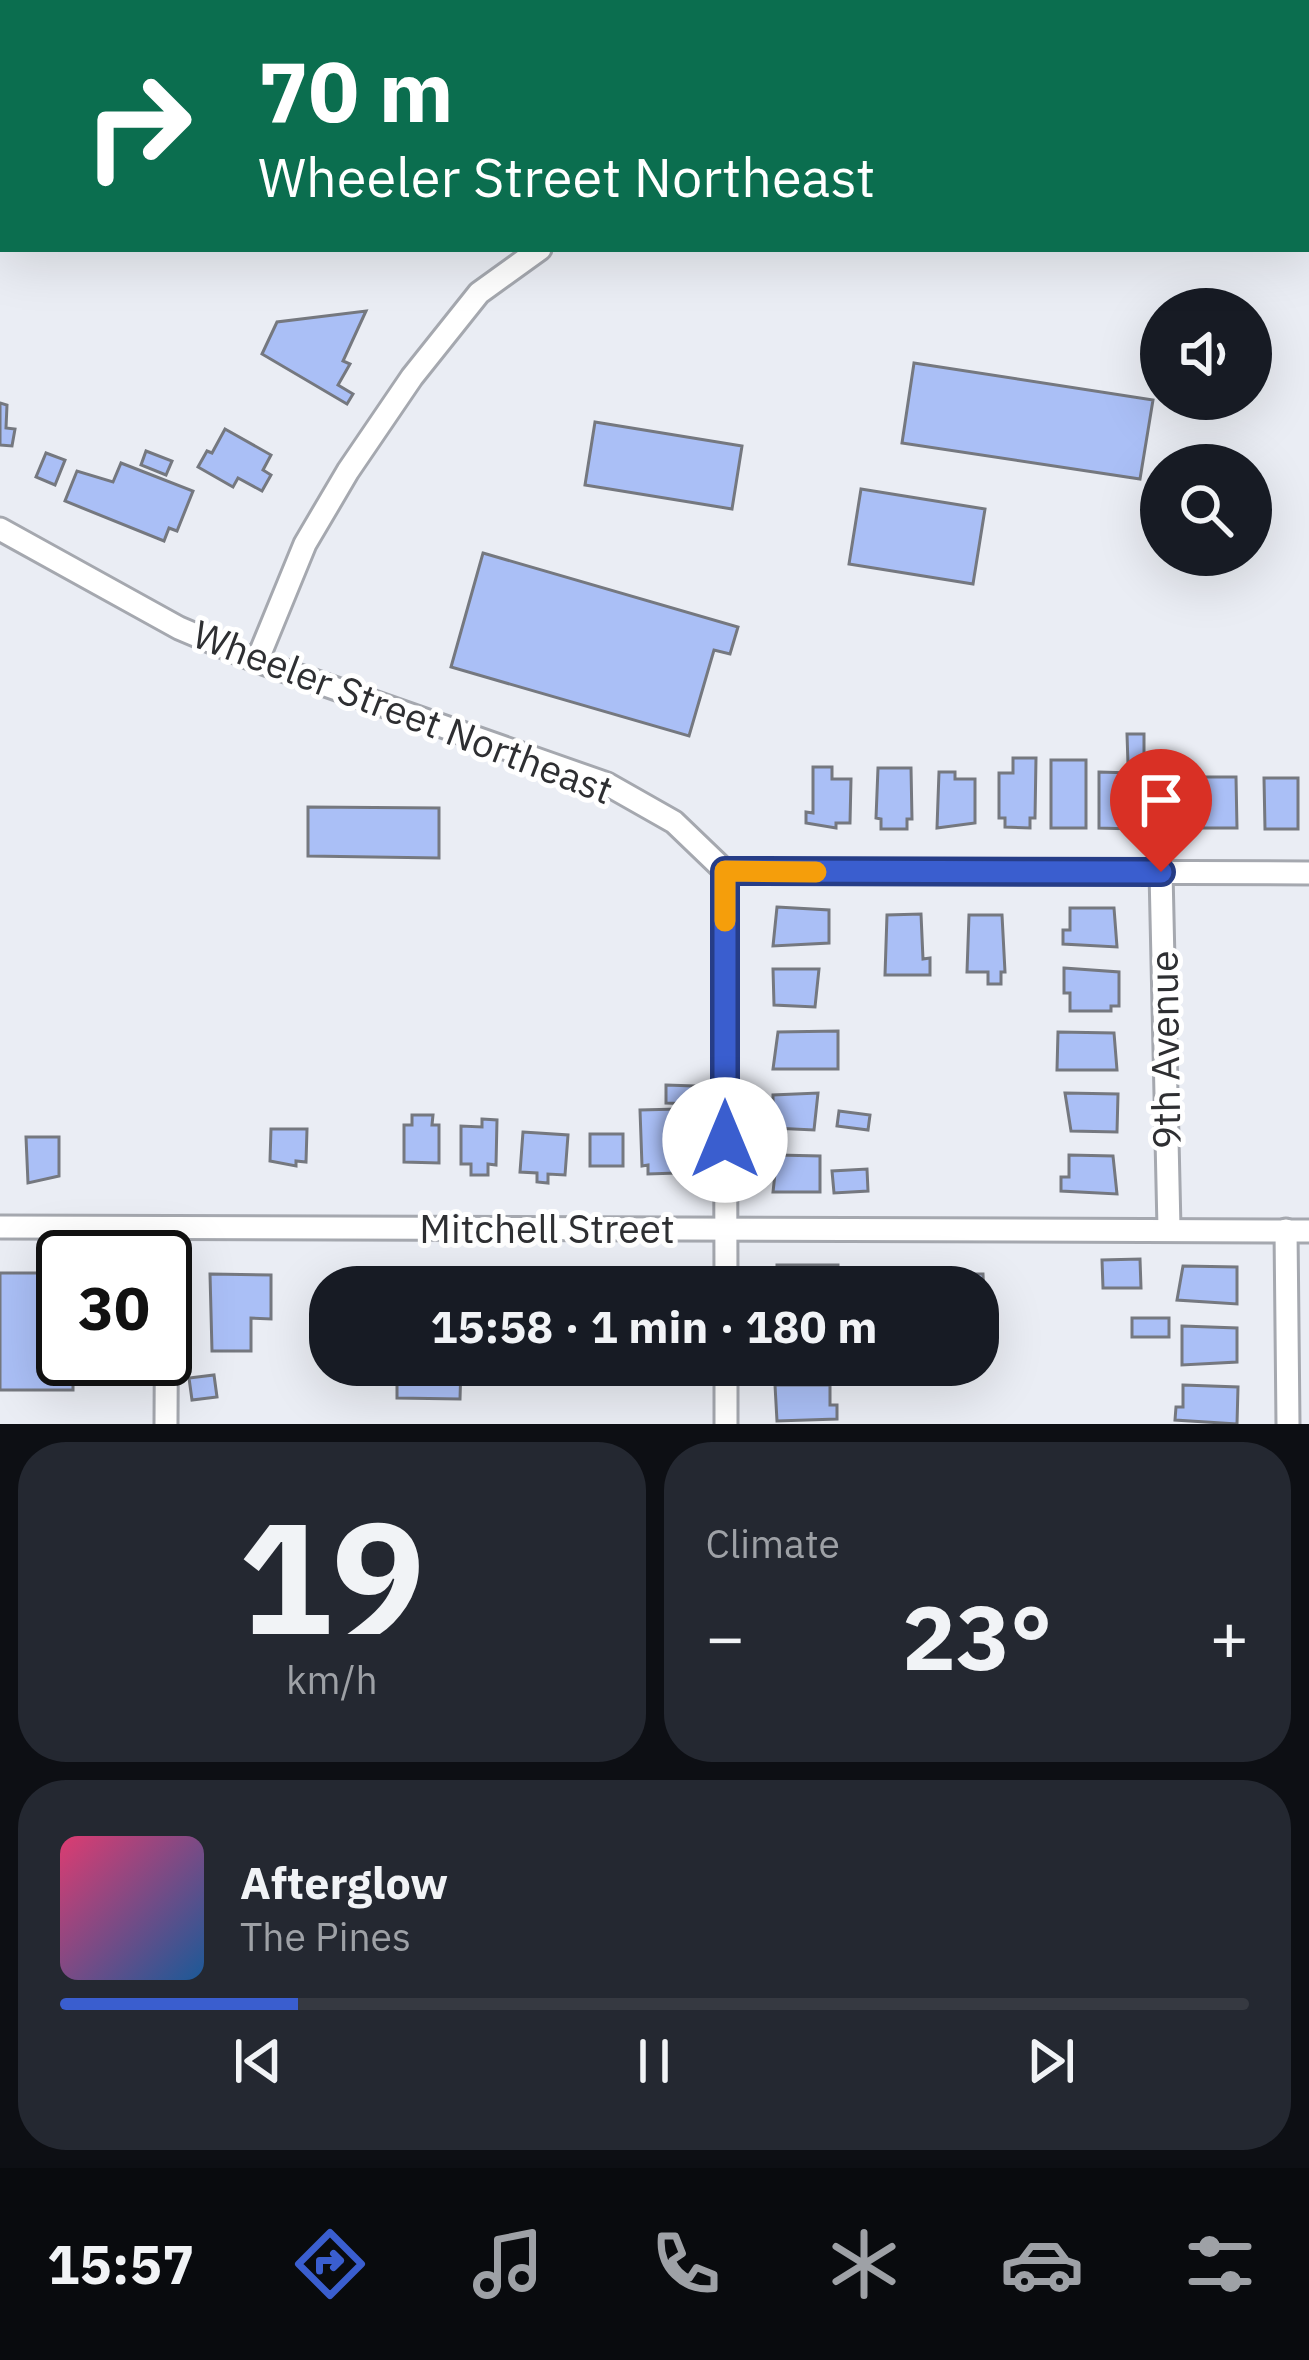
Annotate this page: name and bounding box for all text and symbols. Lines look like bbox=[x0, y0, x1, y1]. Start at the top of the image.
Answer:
text: 70 m bbox=[258, 36, 454, 145]
icon: right bbox=[60, 48, 216, 204]
text: Wheeler Street Northeast bbox=[258, 142, 875, 212]
map controls bbox=[1140, 288, 1272, 576]
button: sound bbox=[1140, 288, 1272, 420]
button: search bbox=[1140, 444, 1272, 576]
street label: Wheeler Street Northeast bbox=[186, 608, 620, 815]
pin bbox=[1110, 749, 1212, 872]
icon: arrive bbox=[1128, 767, 1194, 833]
street label: 9th Avenue bbox=[1137, 950, 1192, 1150]
position arrow bbox=[662, 1077, 788, 1203]
street label: Mitchell Street bbox=[419, 1203, 675, 1254]
speed limit sign: 30 bbox=[36, 1230, 192, 1386]
text: 15:58 · 1 min · 180 m bbox=[431, 1297, 877, 1355]
text: 19 bbox=[238, 1474, 425, 1677]
text: Climate bbox=[706, 1518, 840, 1569]
text: 23° bbox=[902, 1578, 1052, 1695]
text: − bbox=[706, 1593, 745, 1679]
text: + bbox=[1209, 1593, 1249, 1679]
text: km/h bbox=[286, 1654, 378, 1705]
text: Afterglow bbox=[240, 1853, 448, 1911]
text: The Pines bbox=[240, 1911, 411, 1962]
icon: previous bbox=[225, 2028, 291, 2094]
icon: pause bbox=[621, 2028, 687, 2094]
icon: next bbox=[1018, 2028, 1084, 2094]
icon: directions bbox=[288, 2222, 372, 2306]
icon: music bbox=[466, 2222, 550, 2306]
icon: phone bbox=[644, 2222, 728, 2306]
icon: climate bbox=[822, 2222, 906, 2306]
icon: car bbox=[1000, 2222, 1084, 2306]
icon: filters bbox=[1178, 2222, 1262, 2306]
text: 15:57 bbox=[47, 2229, 194, 2299]

